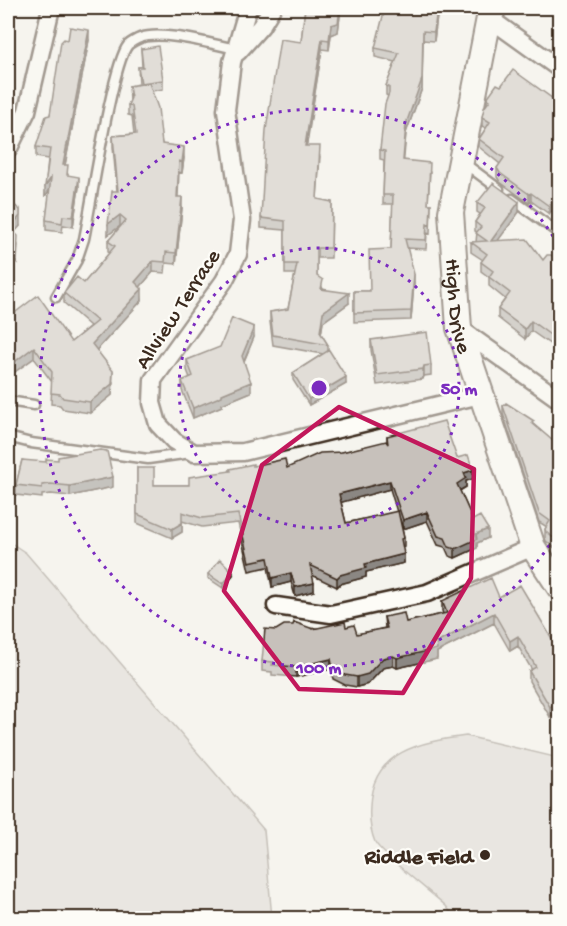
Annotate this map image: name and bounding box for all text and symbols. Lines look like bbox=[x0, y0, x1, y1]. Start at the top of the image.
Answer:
street label: Allview Terrace bbox=[131, 245, 228, 375]
street label: High Drive bbox=[437, 258, 476, 358]
centre of rings bbox=[309, 378, 329, 398]
text: 50 m bbox=[441, 380, 478, 401]
text: 100 m bbox=[296, 659, 342, 680]
place label: Riddle Field bbox=[363, 846, 475, 872]
marker: Riddle Field bbox=[478, 848, 492, 862]

